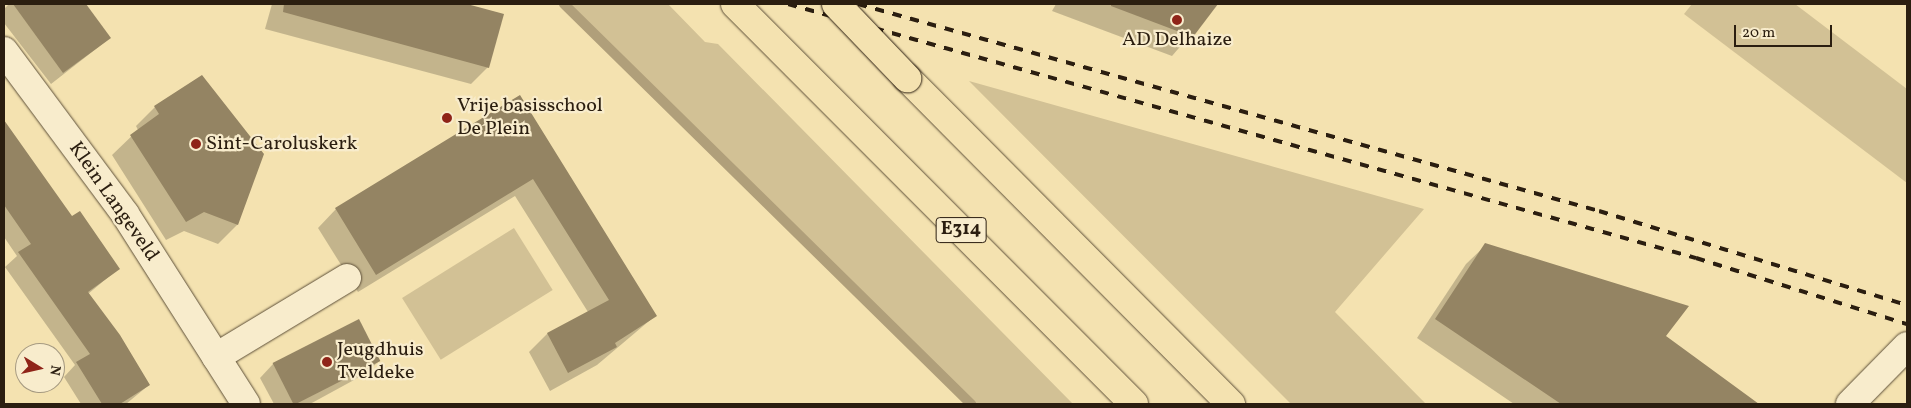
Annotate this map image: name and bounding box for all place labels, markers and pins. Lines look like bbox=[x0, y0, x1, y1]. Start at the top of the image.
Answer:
marker: AD Delhaize bbox=[1171, 14, 1183, 26]
place label: AD Delhaize bbox=[1122, 28, 1232, 52]
place label: Vrije basisschool De Plein bbox=[457, 94, 603, 141]
marker: Vrije basisschool De Plein bbox=[441, 112, 453, 124]
place label: Sint-Caroluskerk bbox=[206, 132, 357, 156]
marker: Sint-Caroluskerk bbox=[190, 138, 202, 150]
place label: Jeugdhuis Tveldeke bbox=[337, 339, 424, 386]
marker: Jeugdhuis Tveldeke bbox=[321, 356, 333, 368]

